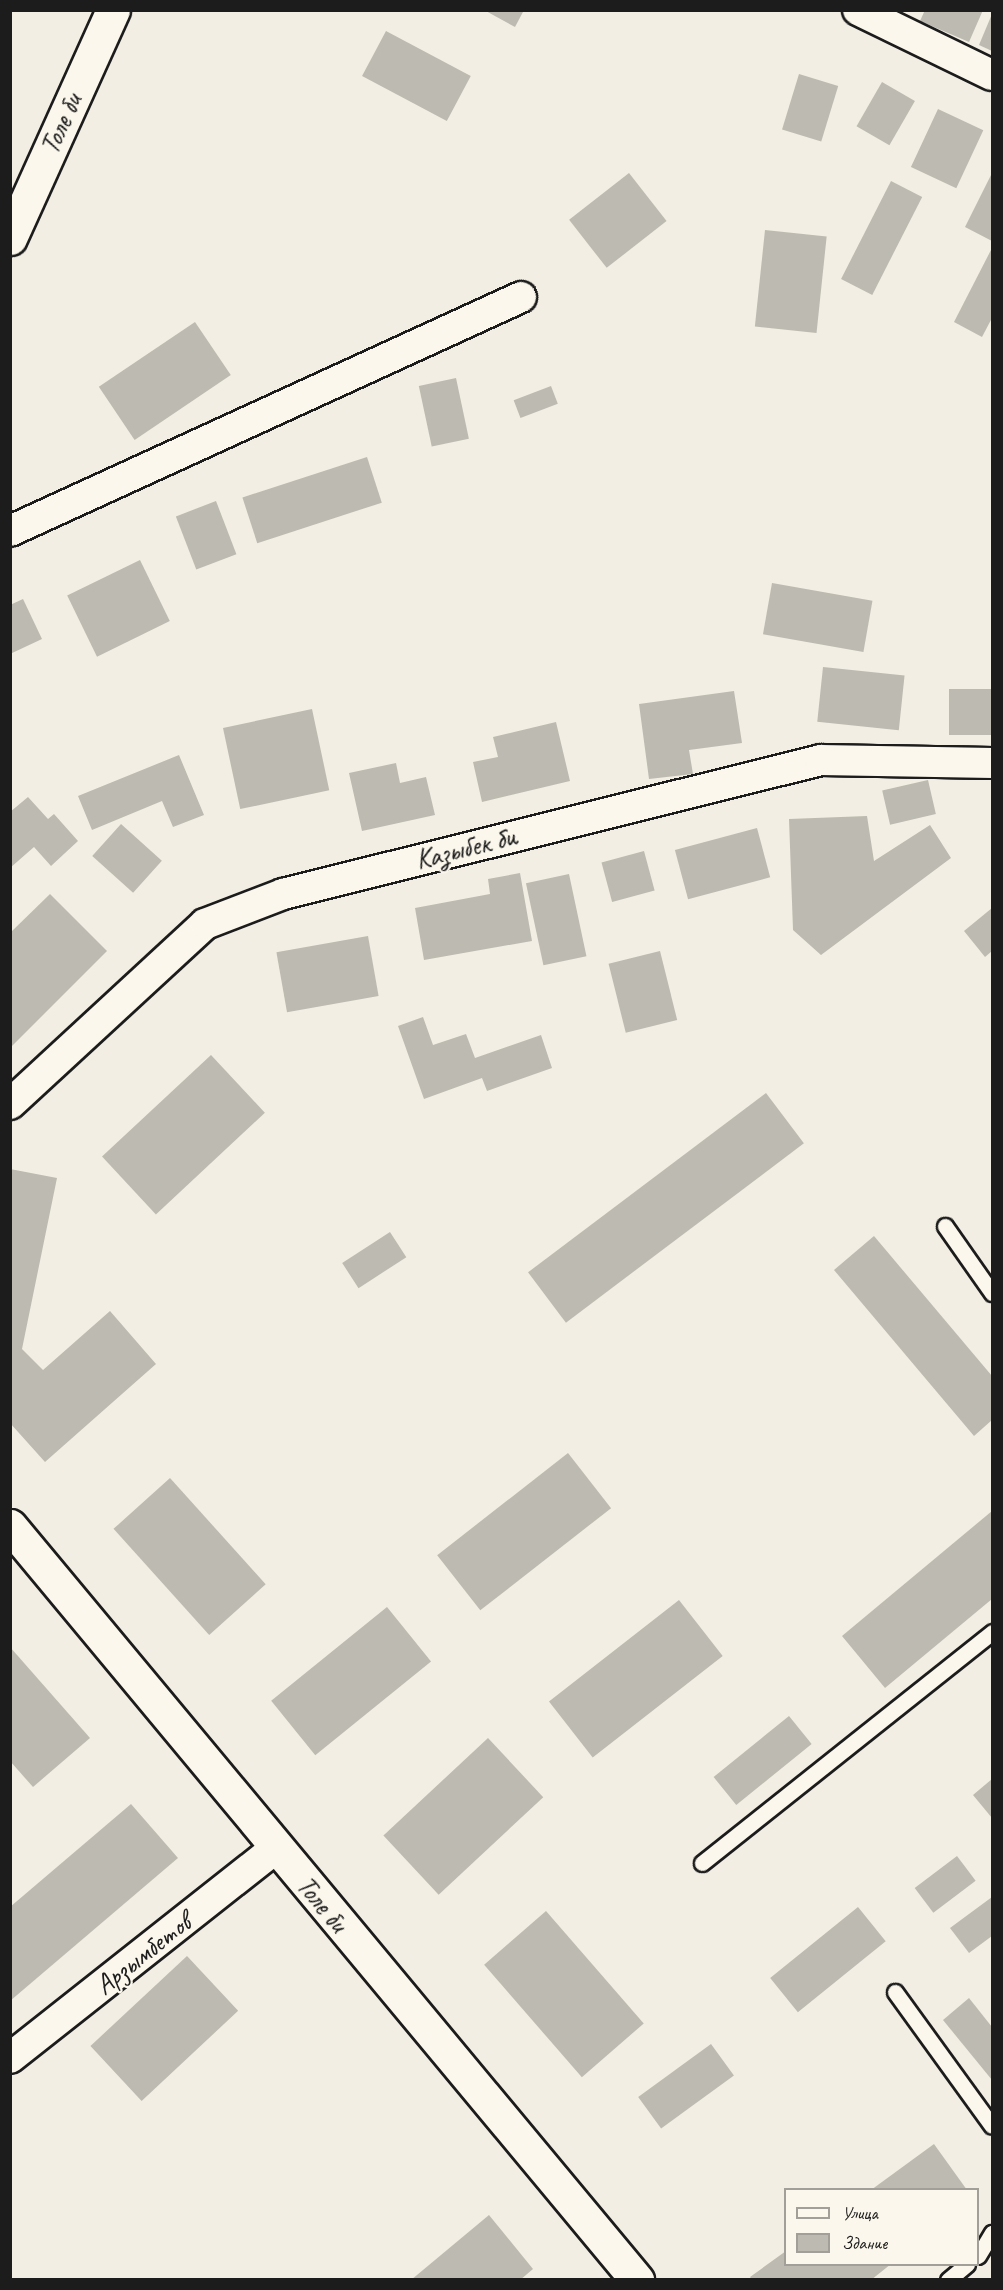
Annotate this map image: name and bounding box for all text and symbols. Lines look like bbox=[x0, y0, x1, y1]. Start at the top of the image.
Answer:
street label: Толе би bbox=[33, 88, 89, 160]
street label: Казыбек би bbox=[413, 819, 519, 877]
street label: Толе би bbox=[289, 1869, 355, 1939]
street label: Арзымбетов bbox=[88, 1906, 198, 2002]
legend bbox=[784, 2188, 979, 2266]
text: Улица bbox=[842, 2202, 878, 2224]
text: Здание bbox=[842, 2232, 887, 2254]

